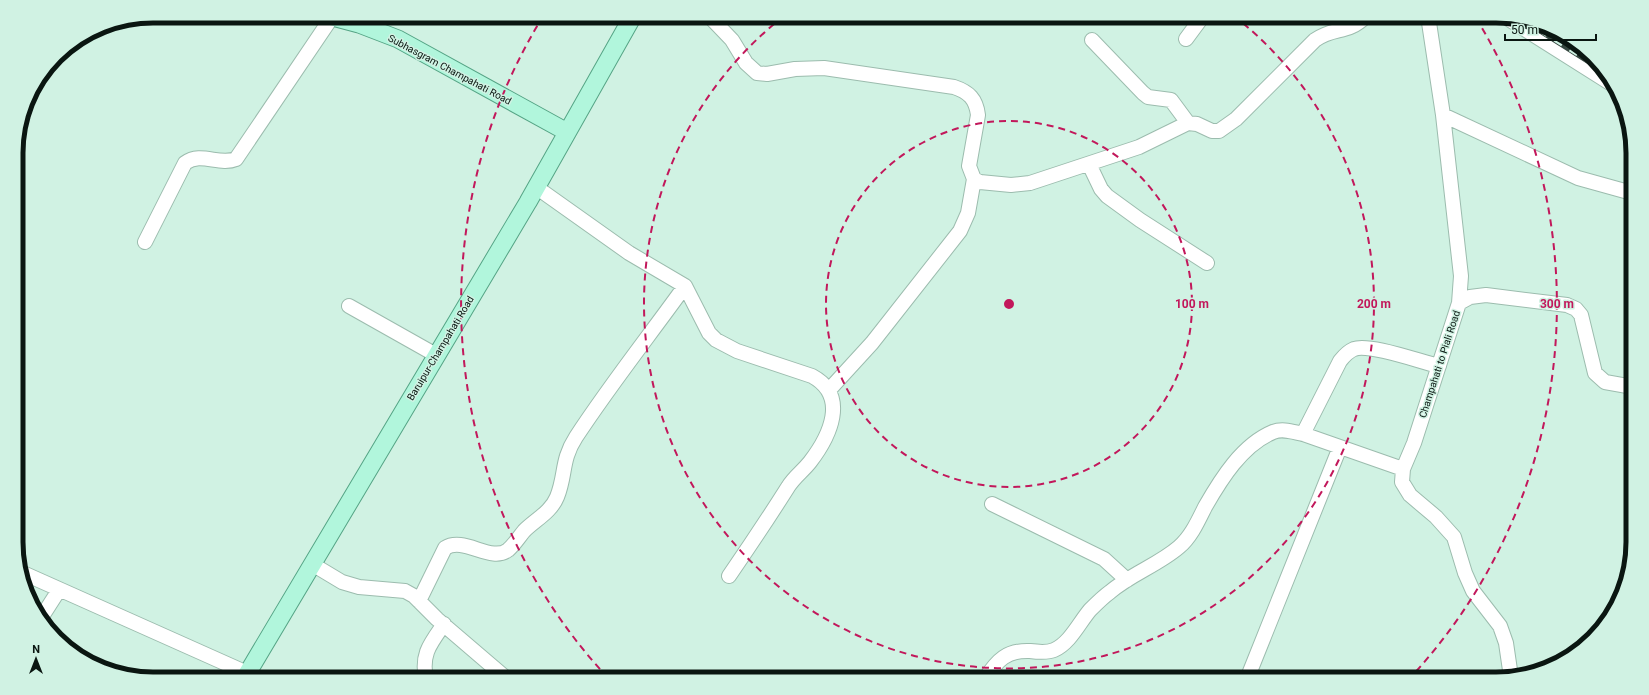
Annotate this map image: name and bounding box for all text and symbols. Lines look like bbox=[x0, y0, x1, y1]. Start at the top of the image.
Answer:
scale bar bbox=[1505, 16, 1596, 42]
text: 50 m bbox=[1511, 23, 1538, 37]
street label: Subhasgram Champahati Road bbox=[386, 32, 513, 107]
street label: Baruipur-Champahati Road bbox=[405, 294, 476, 402]
centre of rings bbox=[1002, 297, 1016, 311]
text: 100 m bbox=[1175, 297, 1209, 311]
text: 200 m bbox=[1357, 297, 1391, 311]
text: 300 m bbox=[1540, 297, 1574, 311]
street label: Champahati to Piali Road bbox=[1417, 309, 1462, 419]
north arrow bbox=[16, 639, 56, 679]
text: N bbox=[32, 643, 40, 656]

